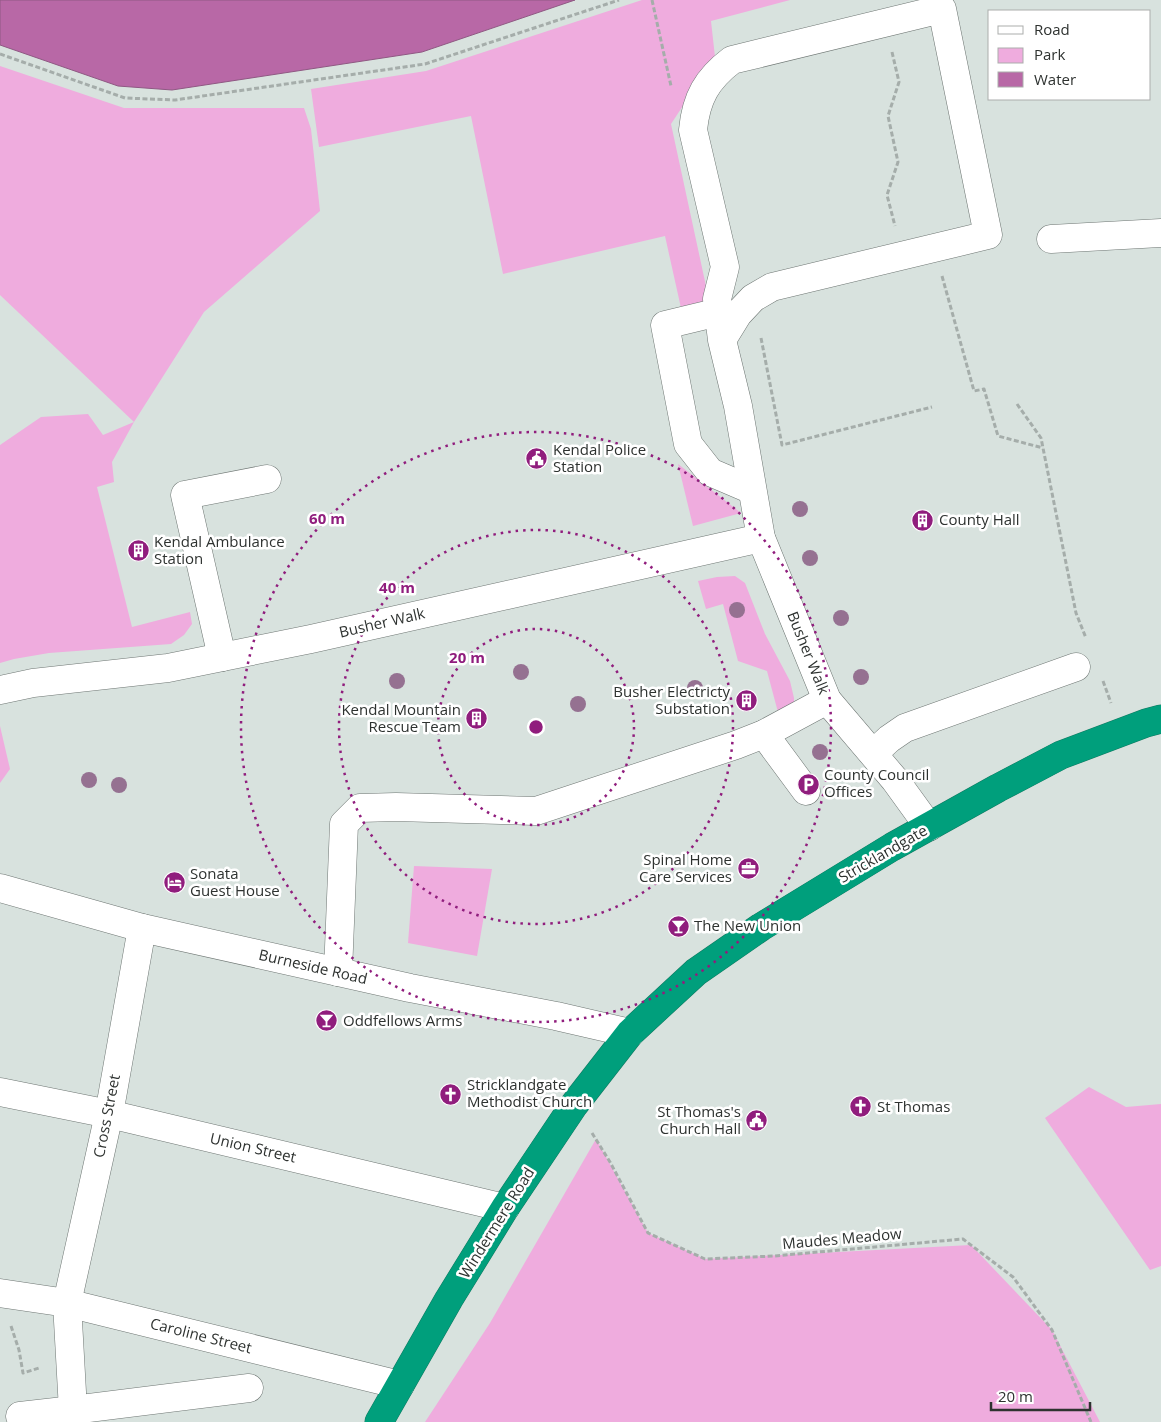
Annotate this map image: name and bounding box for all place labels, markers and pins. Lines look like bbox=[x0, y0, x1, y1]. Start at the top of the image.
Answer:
place label: Kendal Police Station bbox=[553, 439, 646, 476]
public building icon: Kendal Police Station bbox=[525, 447, 549, 471]
building icon: County Hall bbox=[911, 508, 935, 532]
place label: County Hall bbox=[939, 509, 1020, 529]
place label: Kendal Ambulance Station bbox=[154, 531, 285, 568]
building icon: Kendal Ambulance Station bbox=[126, 539, 150, 563]
place label: Busher Electricty Substation bbox=[613, 681, 730, 718]
building icon: Busher Electricty Substation bbox=[734, 689, 758, 713]
place label: Kendal Mountain Rescue Team bbox=[341, 699, 461, 736]
building icon: Kendal Mountain Rescue Team bbox=[465, 707, 489, 731]
centre of rings bbox=[527, 718, 545, 736]
place label: County Council Offices bbox=[824, 764, 929, 801]
parking icon: County Council Offices bbox=[796, 772, 820, 796]
place label: Spinal Home Care Services bbox=[639, 849, 732, 886]
office icon: Spinal Home Care Services bbox=[736, 857, 760, 881]
place label: Sonata Guest House bbox=[190, 863, 280, 900]
hotel icon: Sonata Guest House bbox=[162, 871, 186, 895]
bar icon: The New Union bbox=[666, 914, 690, 938]
place label: The New Union bbox=[694, 915, 801, 935]
bar icon: Oddfellows Arms bbox=[315, 1009, 339, 1033]
place label: Oddfellows Arms bbox=[343, 1010, 462, 1030]
place label: Stricklandgate Methodist Church bbox=[467, 1074, 592, 1111]
church icon: Stricklandgate Methodist Church bbox=[439, 1082, 463, 1106]
church icon: St Thomas bbox=[849, 1095, 873, 1119]
place label: St Thomas bbox=[877, 1096, 950, 1116]
place label: St Thomas's Church Hall bbox=[657, 1101, 741, 1138]
public building icon: St Thomas's Church Hall bbox=[745, 1109, 769, 1133]

